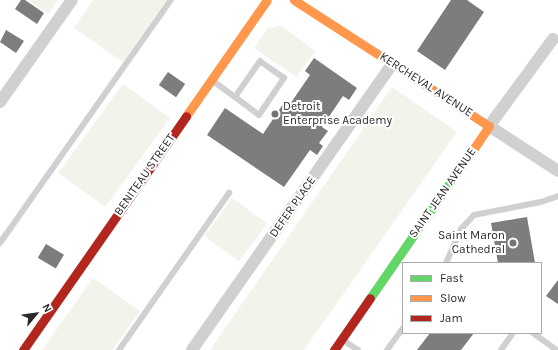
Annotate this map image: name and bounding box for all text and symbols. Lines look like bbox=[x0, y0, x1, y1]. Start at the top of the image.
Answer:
street label: KERCHEVAL AVENUE bbox=[377, 50, 475, 120]
place label: Detroit Enterprise Academy bbox=[283, 100, 392, 128]
marker: Detroit Enterprise Academy bbox=[270, 109, 280, 119]
street label: BENITEAU STREET bbox=[112, 131, 178, 219]
street label: SAINT JEAN AVENUE bbox=[406, 145, 480, 241]
street label: DEFER PLACE bbox=[267, 174, 319, 240]
place label: Saint Maron Cathedral bbox=[438, 229, 505, 257]
marker: Saint Maron Cathedral bbox=[508, 238, 518, 248]
legend bbox=[402, 262, 542, 334]
text: Fast bbox=[440, 271, 463, 285]
text: Slow bbox=[440, 291, 466, 305]
north arrow bbox=[16, 294, 56, 334]
text: N bbox=[39, 301, 55, 315]
text: Jam bbox=[440, 311, 463, 325]

